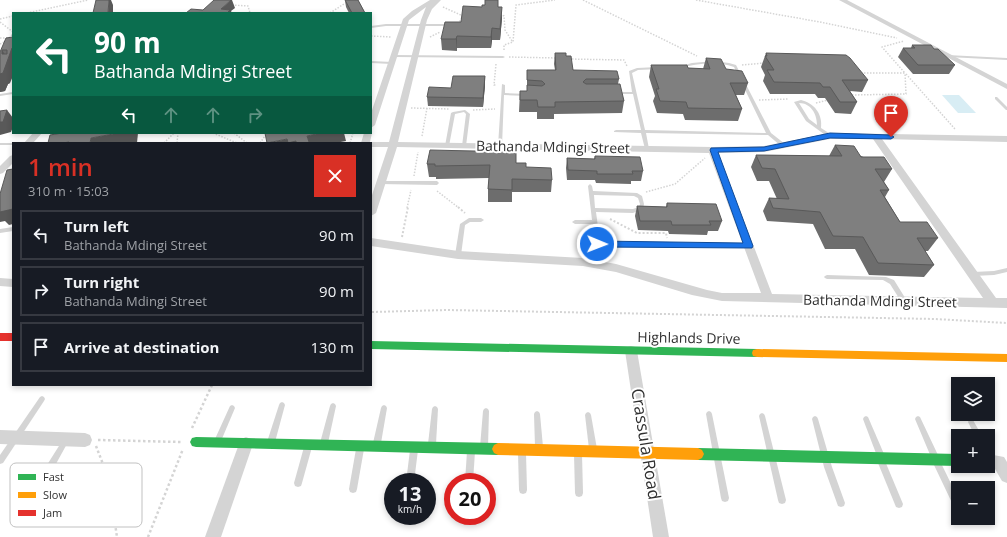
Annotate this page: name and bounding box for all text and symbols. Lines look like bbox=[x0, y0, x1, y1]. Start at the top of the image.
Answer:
text: 90 m bbox=[94, 23, 161, 61]
icon: left bbox=[28, 28, 80, 80]
text: Bathanda Mdingi Street bbox=[94, 59, 292, 83]
pin bbox=[874, 96, 908, 137]
icon: arrive bbox=[880, 102, 902, 124]
icon: left bbox=[118, 104, 140, 126]
icon: ahead bbox=[160, 104, 182, 126]
icon: ahead bbox=[202, 104, 224, 126]
icon: right bbox=[244, 104, 266, 126]
street label: Bathanda Mdingi Street bbox=[476, 136, 630, 157]
text: 1 min bbox=[28, 150, 93, 183]
button: close bbox=[314, 155, 356, 197]
text: 310 m · 15:03 bbox=[28, 182, 109, 200]
text: Turn left bbox=[64, 216, 129, 236]
position arrow bbox=[576, 223, 618, 265]
icon: left bbox=[30, 224, 52, 246]
text: 90 m bbox=[319, 225, 354, 245]
text: Bathanda Mdingi Street bbox=[64, 236, 207, 254]
text: Turn right bbox=[64, 272, 139, 292]
icon: right bbox=[30, 280, 52, 302]
text: 90 m bbox=[319, 281, 354, 301]
street label: Bathanda Mdingi Street bbox=[803, 290, 957, 311]
text: Bathanda Mdingi Street bbox=[64, 292, 207, 310]
street label: Highlands Drive bbox=[637, 327, 741, 348]
icon: arrive bbox=[30, 336, 52, 358]
text: Arrive at destination bbox=[64, 337, 219, 357]
text: 130 m bbox=[310, 337, 354, 357]
map controls bbox=[951, 377, 995, 525]
button: layers bbox=[951, 377, 995, 421]
street label: Crassula Road bbox=[626, 387, 667, 501]
button: + bbox=[951, 429, 995, 473]
legend bbox=[10, 463, 142, 527]
text: Fast bbox=[43, 469, 64, 484]
speed limit sign: 20 bbox=[444, 473, 496, 525]
text: 13 bbox=[399, 480, 421, 507]
button: − bbox=[951, 481, 995, 525]
text: Slow bbox=[43, 487, 67, 502]
text: km/h bbox=[398, 502, 422, 516]
text: Jam bbox=[42, 505, 62, 520]

